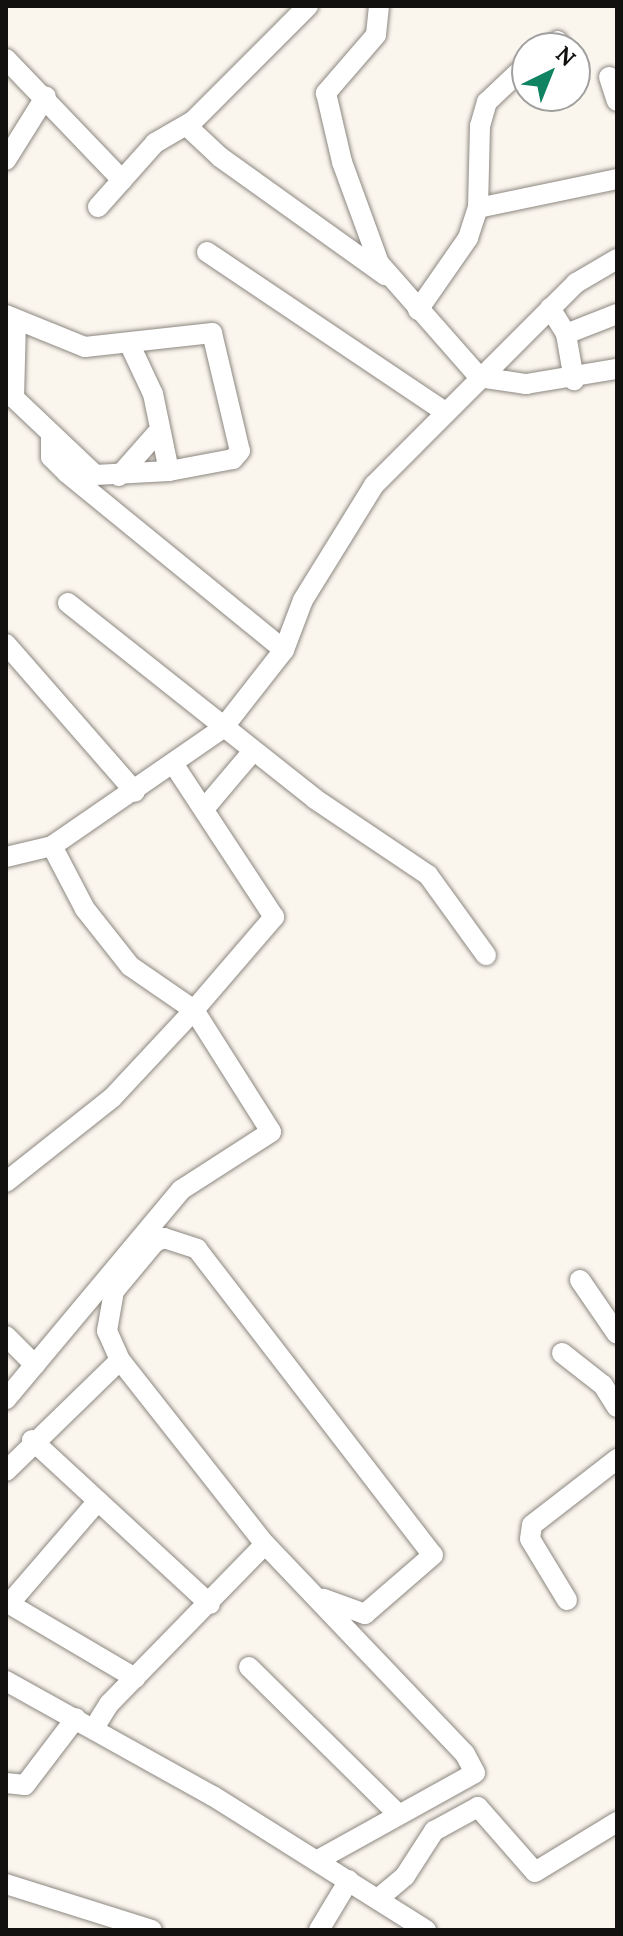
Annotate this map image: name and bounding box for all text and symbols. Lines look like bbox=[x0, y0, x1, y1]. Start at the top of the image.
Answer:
north arrow bbox=[511, 32, 591, 112]
text: N bbox=[550, 40, 582, 72]

